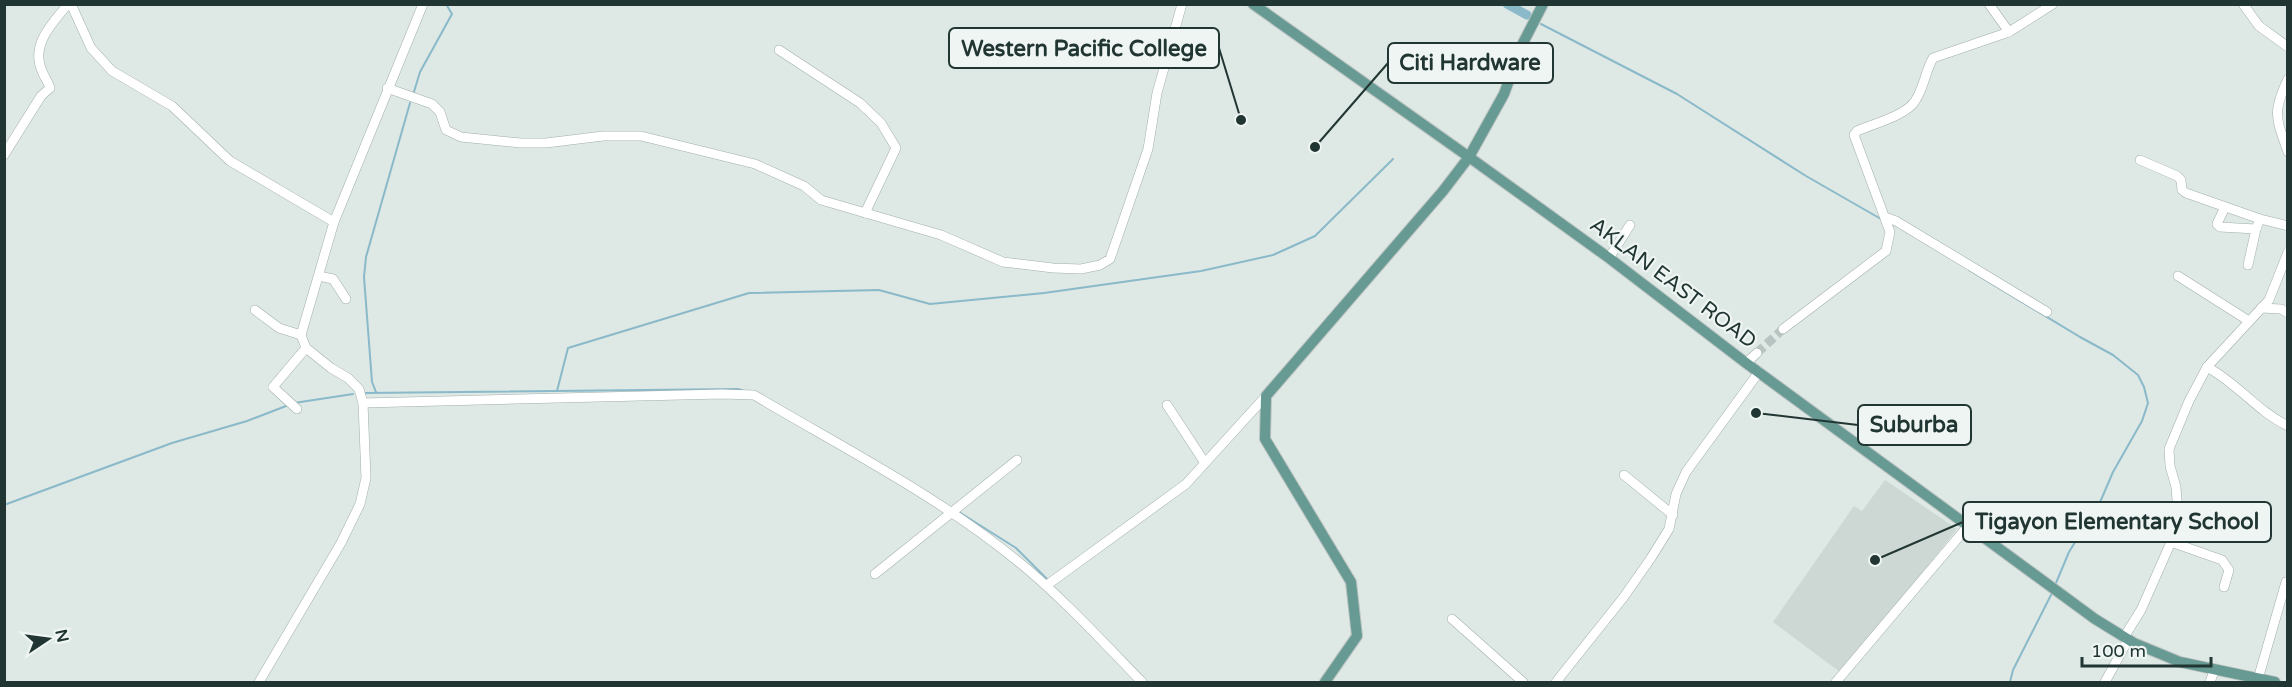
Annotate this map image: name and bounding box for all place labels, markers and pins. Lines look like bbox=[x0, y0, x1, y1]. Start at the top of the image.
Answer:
callout: Western Pacific College bbox=[949, 28, 1219, 68]
callout: Citi Hardware bbox=[1388, 43, 1553, 83]
callout: Suburba bbox=[1858, 405, 1971, 445]
callout: Tigayon Elementary School bbox=[1963, 502, 2271, 542]

